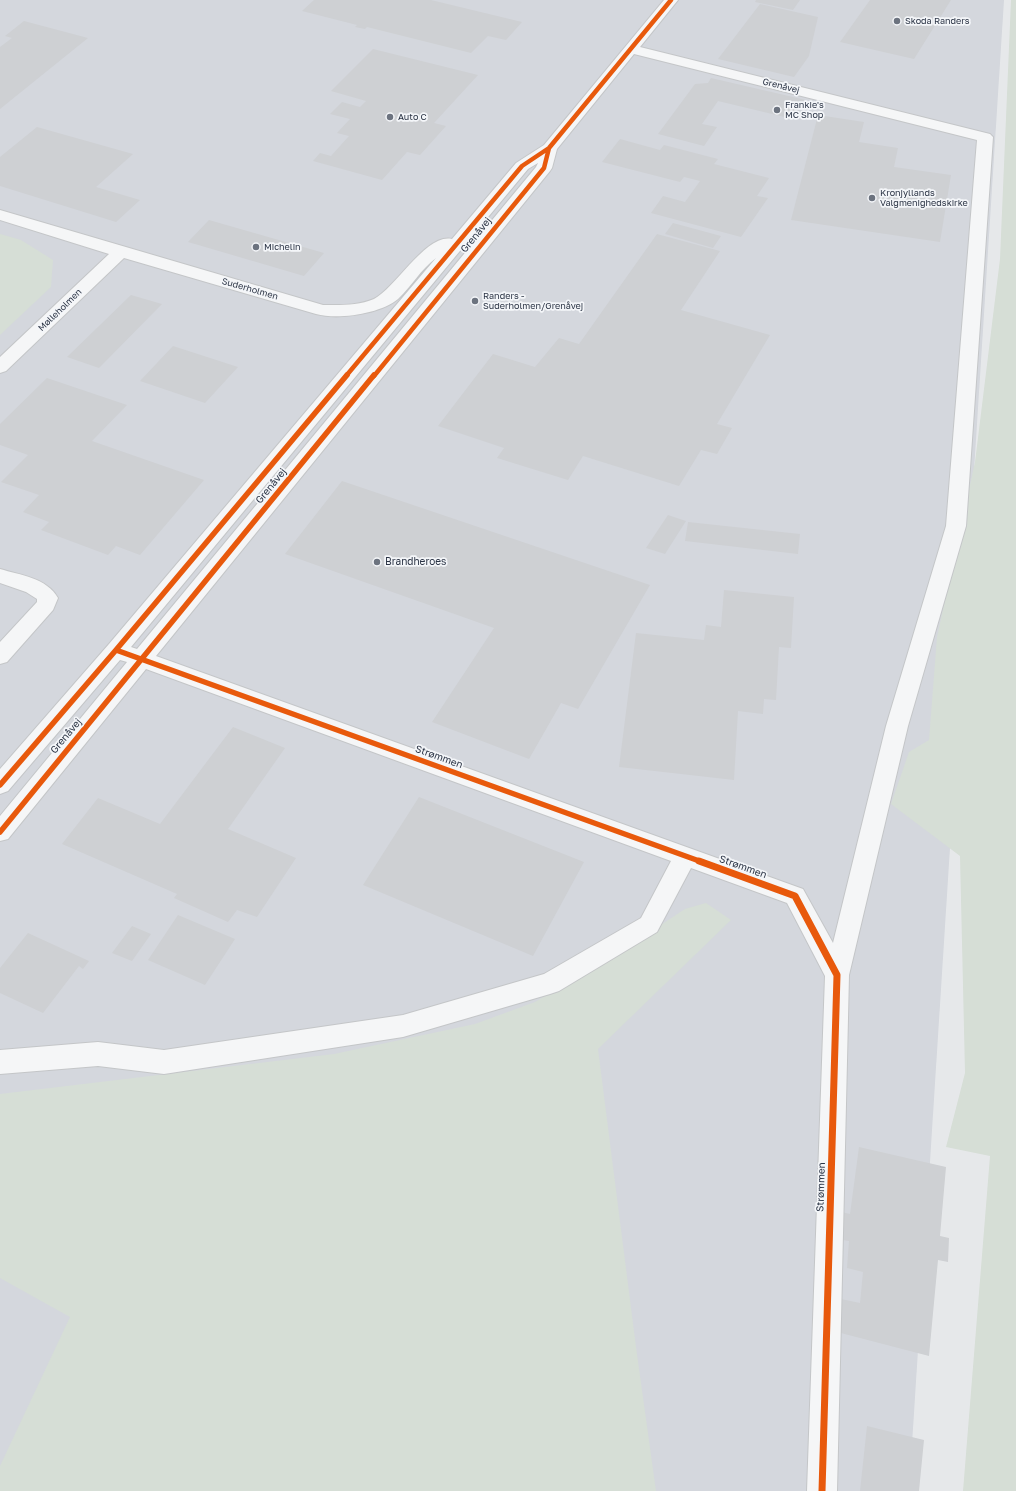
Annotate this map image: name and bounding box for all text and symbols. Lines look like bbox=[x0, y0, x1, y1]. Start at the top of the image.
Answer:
marker: Skoda Randers bbox=[892, 16, 902, 26]
place label: Skoda Randers bbox=[905, 16, 970, 26]
street label: Grenåvej bbox=[761, 76, 801, 96]
place label: Frankie's MC Shop bbox=[785, 100, 824, 121]
marker: Frankie's MC Shop bbox=[772, 105, 782, 115]
marker: Auto C bbox=[385, 112, 395, 122]
place label: Auto C bbox=[398, 112, 427, 122]
place label: Kronjyllands Valgmenighedskirke bbox=[880, 188, 968, 209]
marker: Kronjyllands Valgmenighedskirke bbox=[867, 193, 877, 203]
street label: Grenåvej bbox=[458, 215, 494, 255]
marker: Michelin bbox=[251, 242, 261, 252]
place label: Michelin bbox=[264, 242, 301, 252]
street label: Suderholmen bbox=[221, 276, 279, 302]
street label: Mølleholmen bbox=[36, 286, 84, 334]
place label: Randers - Suderholmen/Grenåvej bbox=[483, 291, 583, 312]
marker: Randers - Suderholmen/Grenåvej bbox=[470, 296, 480, 306]
street label: Grenåvej bbox=[253, 466, 289, 506]
place label: Brandheroes bbox=[385, 556, 446, 568]
marker: Brandheroes bbox=[372, 557, 382, 567]
street label: Grenåvej bbox=[48, 716, 84, 756]
street label: Strømmen bbox=[414, 743, 464, 771]
street label: Strømmen bbox=[718, 853, 768, 881]
street label: Strømmen bbox=[814, 1162, 828, 1212]

